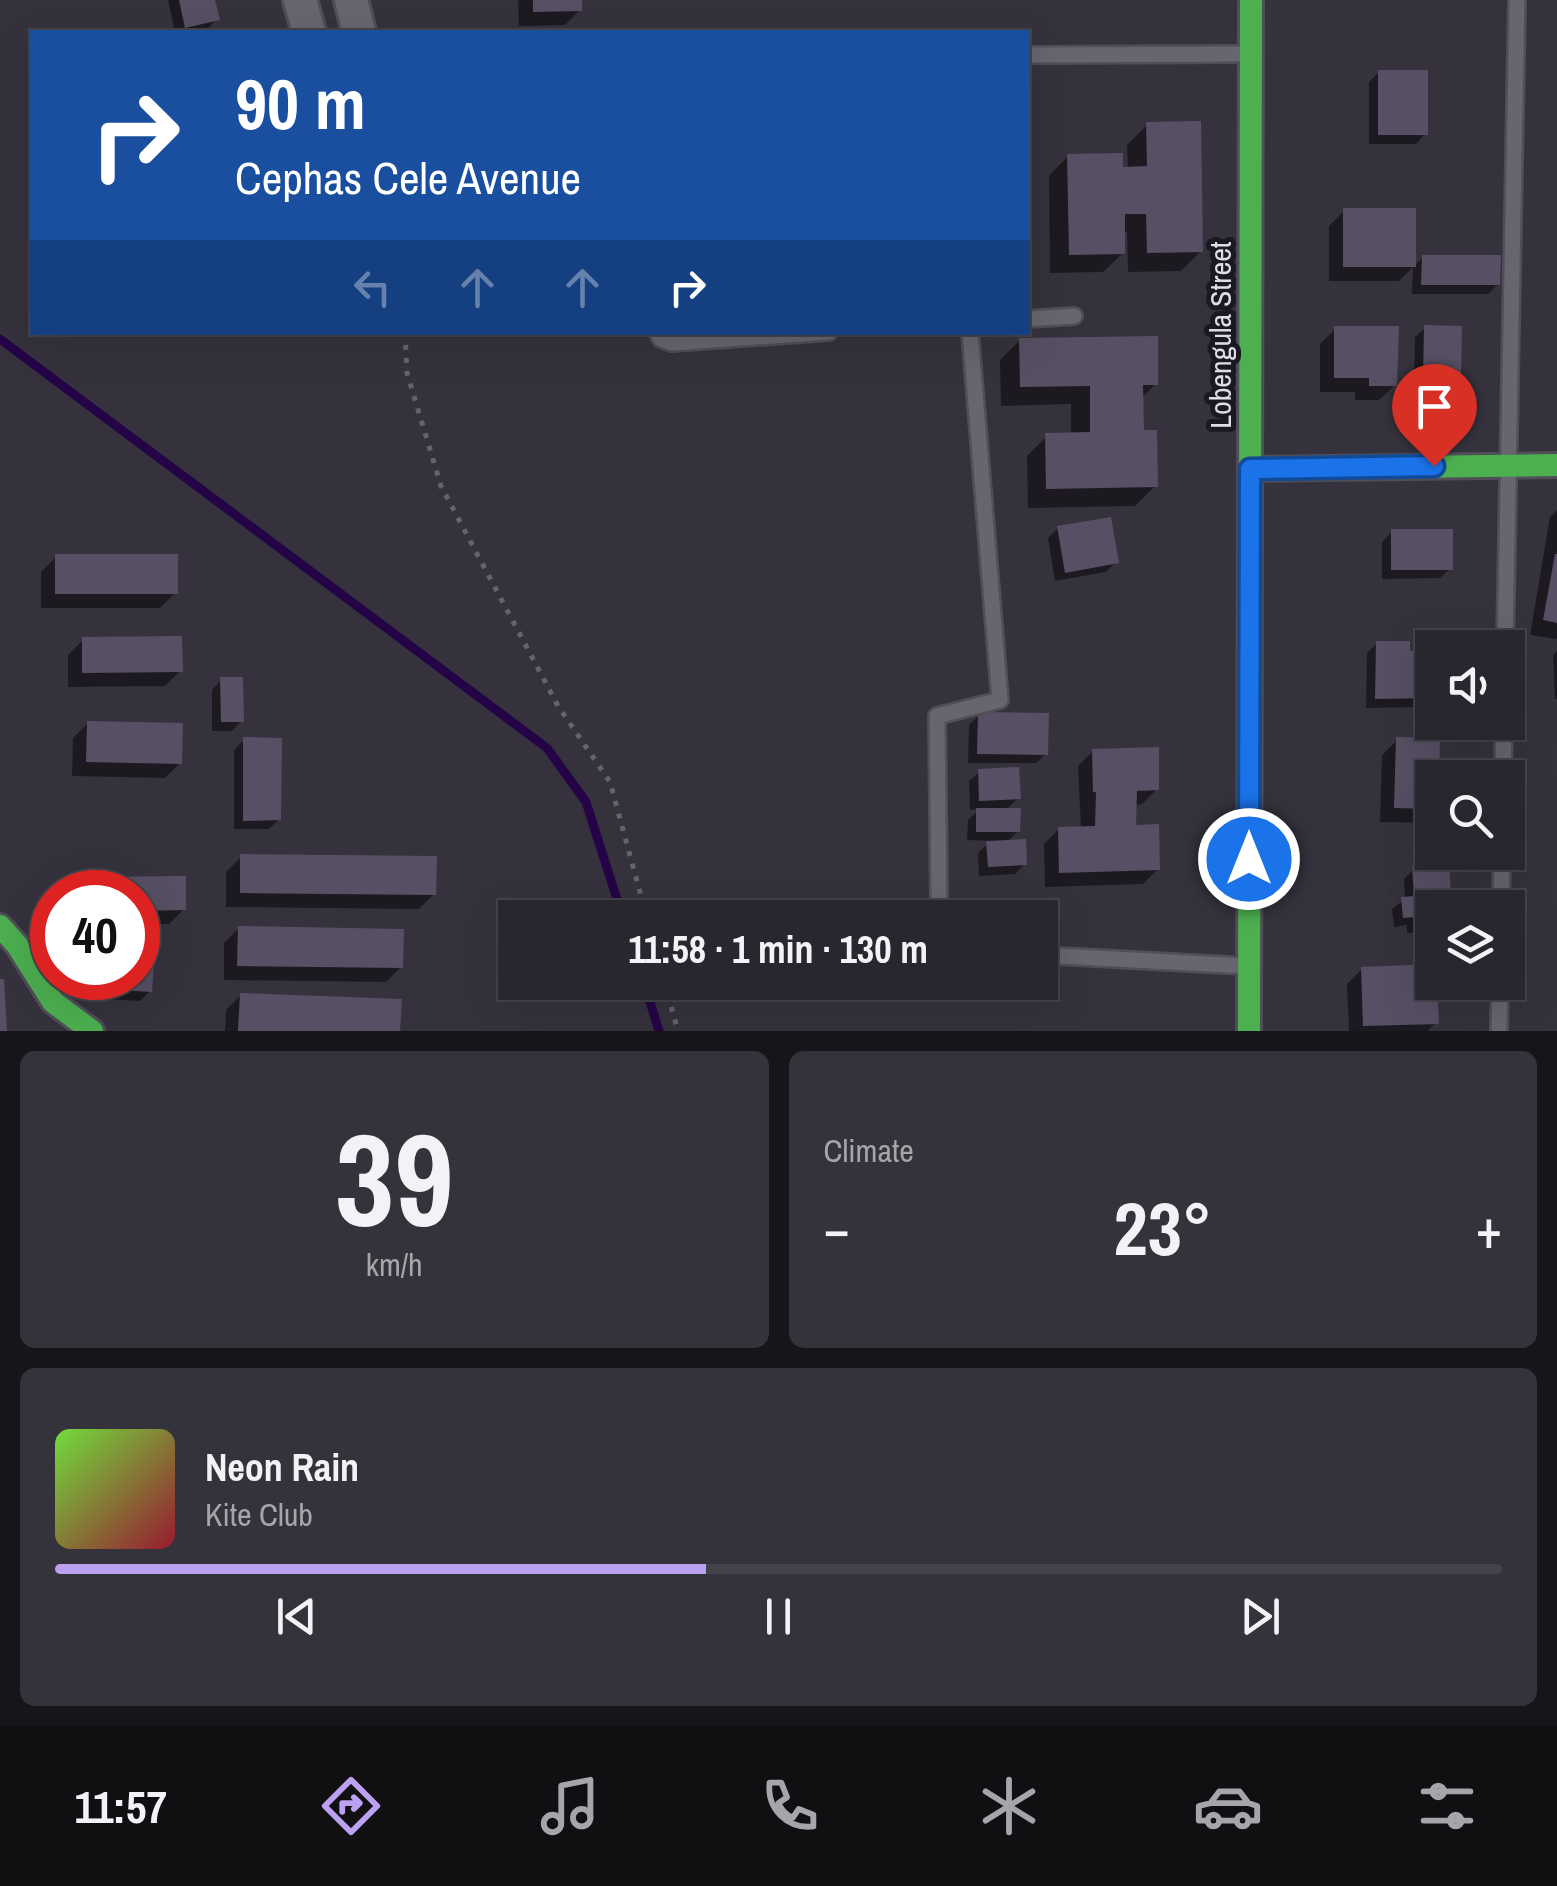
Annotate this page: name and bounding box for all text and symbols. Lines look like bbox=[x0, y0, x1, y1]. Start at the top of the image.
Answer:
text: 90 m bbox=[235, 57, 366, 151]
icon: right bbox=[70, 70, 200, 200]
text: Cephas Cele Avenue bbox=[235, 147, 581, 208]
street label: Lobengula Street bbox=[1200, 241, 1240, 429]
icon: left bbox=[345, 260, 400, 315]
icon: ahead bbox=[450, 260, 505, 315]
icon: ahead bbox=[555, 260, 610, 315]
icon: right bbox=[660, 260, 715, 315]
pin bbox=[1392, 364, 1477, 467]
icon: arrive bbox=[1407, 379, 1462, 434]
map controls bbox=[1415, 630, 1525, 1000]
button: sound bbox=[1415, 630, 1525, 740]
button: search bbox=[1415, 760, 1525, 870]
position arrow bbox=[1197, 807, 1301, 911]
speed limit sign: 40 bbox=[30, 870, 160, 1000]
button: layers bbox=[1415, 890, 1525, 1000]
text: 11:58 · 1 min · 130 m bbox=[628, 924, 928, 975]
text: 39 bbox=[335, 1090, 454, 1266]
text: Climate bbox=[824, 1129, 914, 1172]
text: 23° bbox=[1114, 1177, 1212, 1278]
text: − bbox=[824, 1191, 850, 1265]
text: + bbox=[1476, 1191, 1502, 1265]
text: km/h bbox=[366, 1243, 423, 1286]
text: Neon Rain bbox=[205, 1442, 359, 1493]
text: Kite Club bbox=[205, 1493, 313, 1536]
icon: previous bbox=[269, 1589, 324, 1644]
icon: pause bbox=[751, 1589, 806, 1644]
icon: next bbox=[1233, 1589, 1288, 1644]
icon: directions bbox=[316, 1771, 386, 1841]
icon: music bbox=[535, 1771, 605, 1841]
icon: phone bbox=[755, 1771, 825, 1841]
icon: climate bbox=[974, 1771, 1044, 1841]
icon: car bbox=[1193, 1771, 1263, 1841]
icon: filters bbox=[1412, 1771, 1482, 1841]
text: 11:57 bbox=[75, 1776, 167, 1837]

